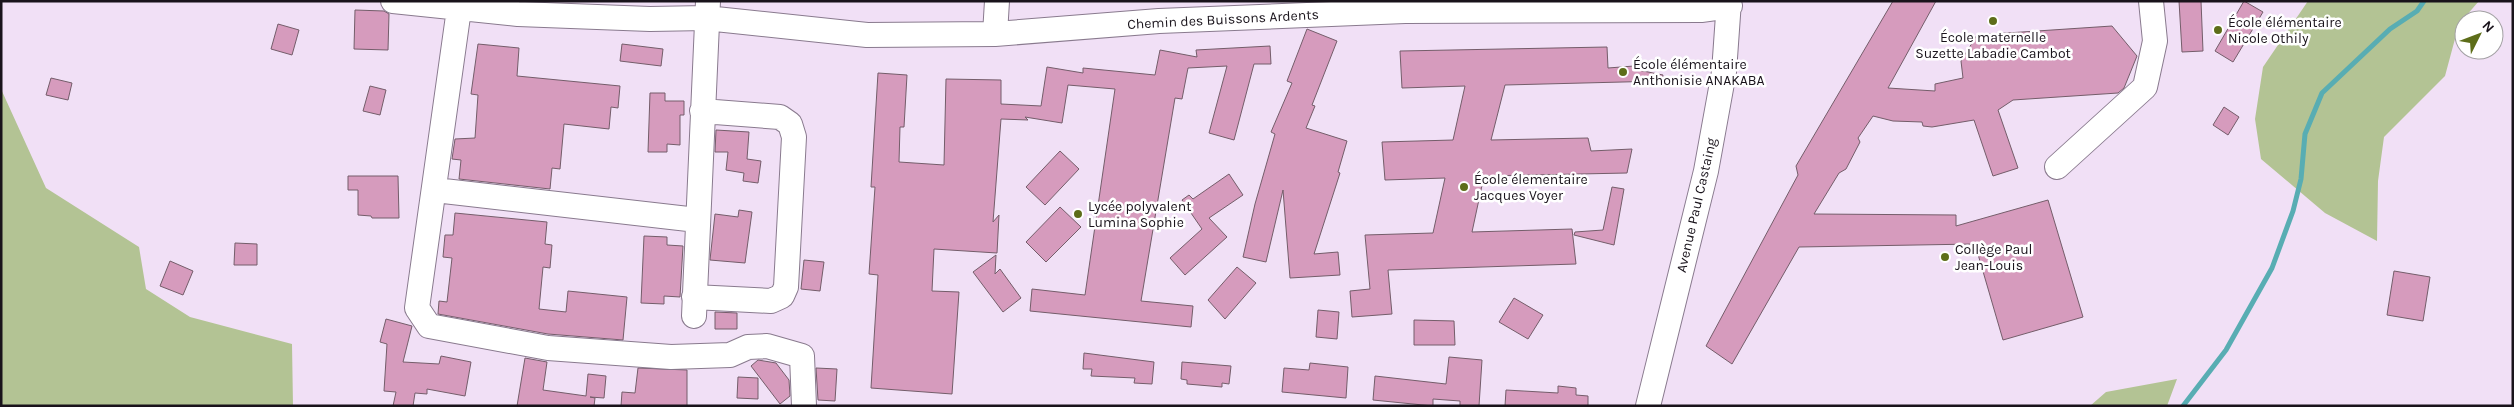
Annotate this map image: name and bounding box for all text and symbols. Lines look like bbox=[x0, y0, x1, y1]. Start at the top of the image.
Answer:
street label: Chemin des Buissons Ardents bbox=[1127, 6, 1319, 33]
north arrow bbox=[2454, 10, 2504, 60]
place label: École élémentaire Nicole Othily bbox=[2228, 13, 2342, 47]
marker: École maternelle Suzette Labadie Cambot bbox=[1987, 15, 1999, 27]
text: N bbox=[2479, 17, 2498, 36]
marker: École élémentaire Nicole Othily bbox=[2212, 24, 2224, 36]
place label: École maternelle Suzette Labadie Cambot bbox=[1915, 28, 2071, 62]
place label: École élémentaire Anthonisie ANAKABA bbox=[1633, 55, 1764, 89]
marker: École élémentaire Anthonisie ANAKABA bbox=[1617, 66, 1629, 78]
street label: Avenue Paul Castaing bbox=[1673, 136, 1720, 274]
place label: École élementaire Jacques Voyer bbox=[1474, 170, 1588, 204]
marker: École élementaire Jacques Voyer bbox=[1458, 181, 1470, 193]
place label: Lycée polyvalent Lumina Sophie bbox=[1088, 198, 1191, 231]
marker: Lycée polyvalent Lumina Sophie bbox=[1072, 208, 1084, 220]
place label: Collège Paul Jean-Louis bbox=[1955, 241, 2033, 274]
marker: Collège Paul Jean-Louis bbox=[1939, 251, 1951, 263]

